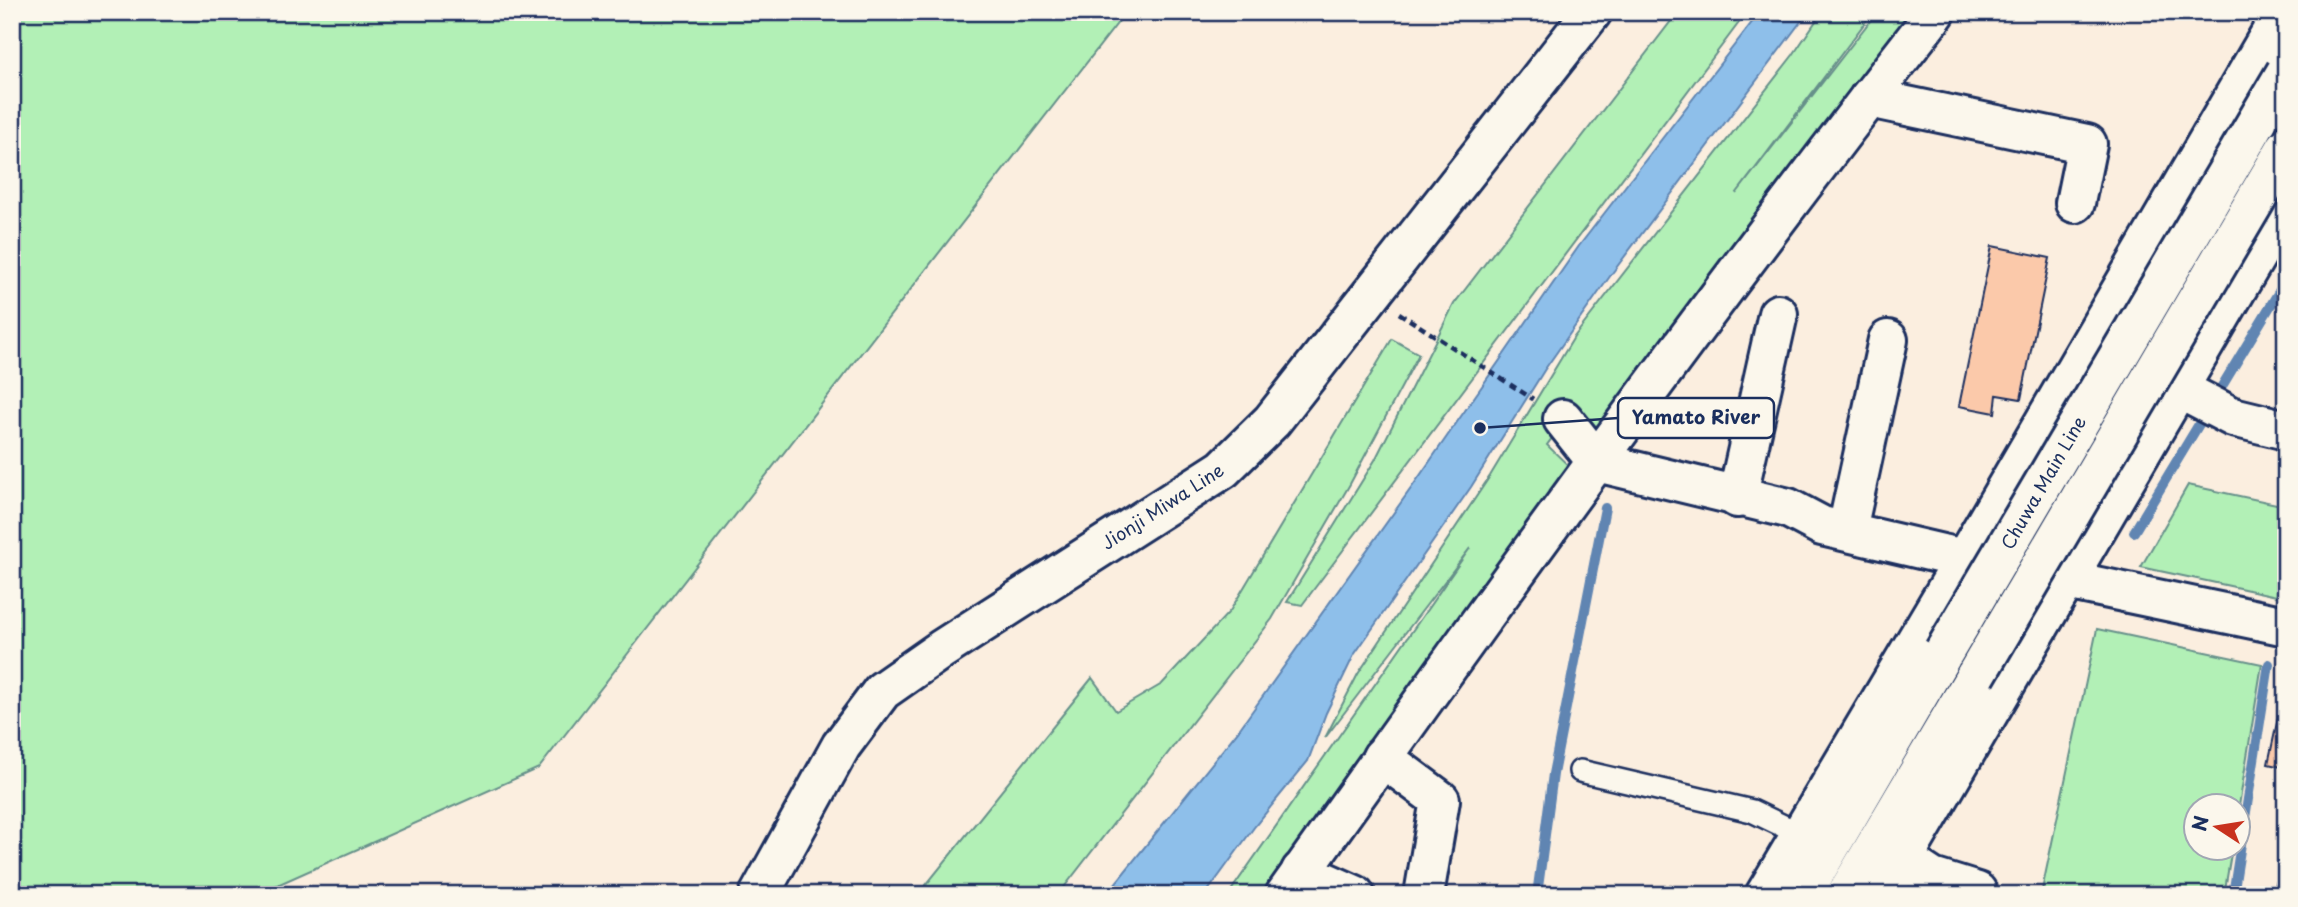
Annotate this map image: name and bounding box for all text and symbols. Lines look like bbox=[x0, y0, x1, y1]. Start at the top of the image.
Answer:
callout: Yamato River bbox=[1618, 398, 1774, 438]
text: Yamato River bbox=[1632, 402, 1761, 430]
street label: Chuwa Main Line bbox=[1993, 410, 2092, 554]
street label: Jionji Miwa Line bbox=[1096, 456, 1229, 556]
north arrow bbox=[2182, 792, 2252, 862]
text: N bbox=[2184, 813, 2215, 834]

